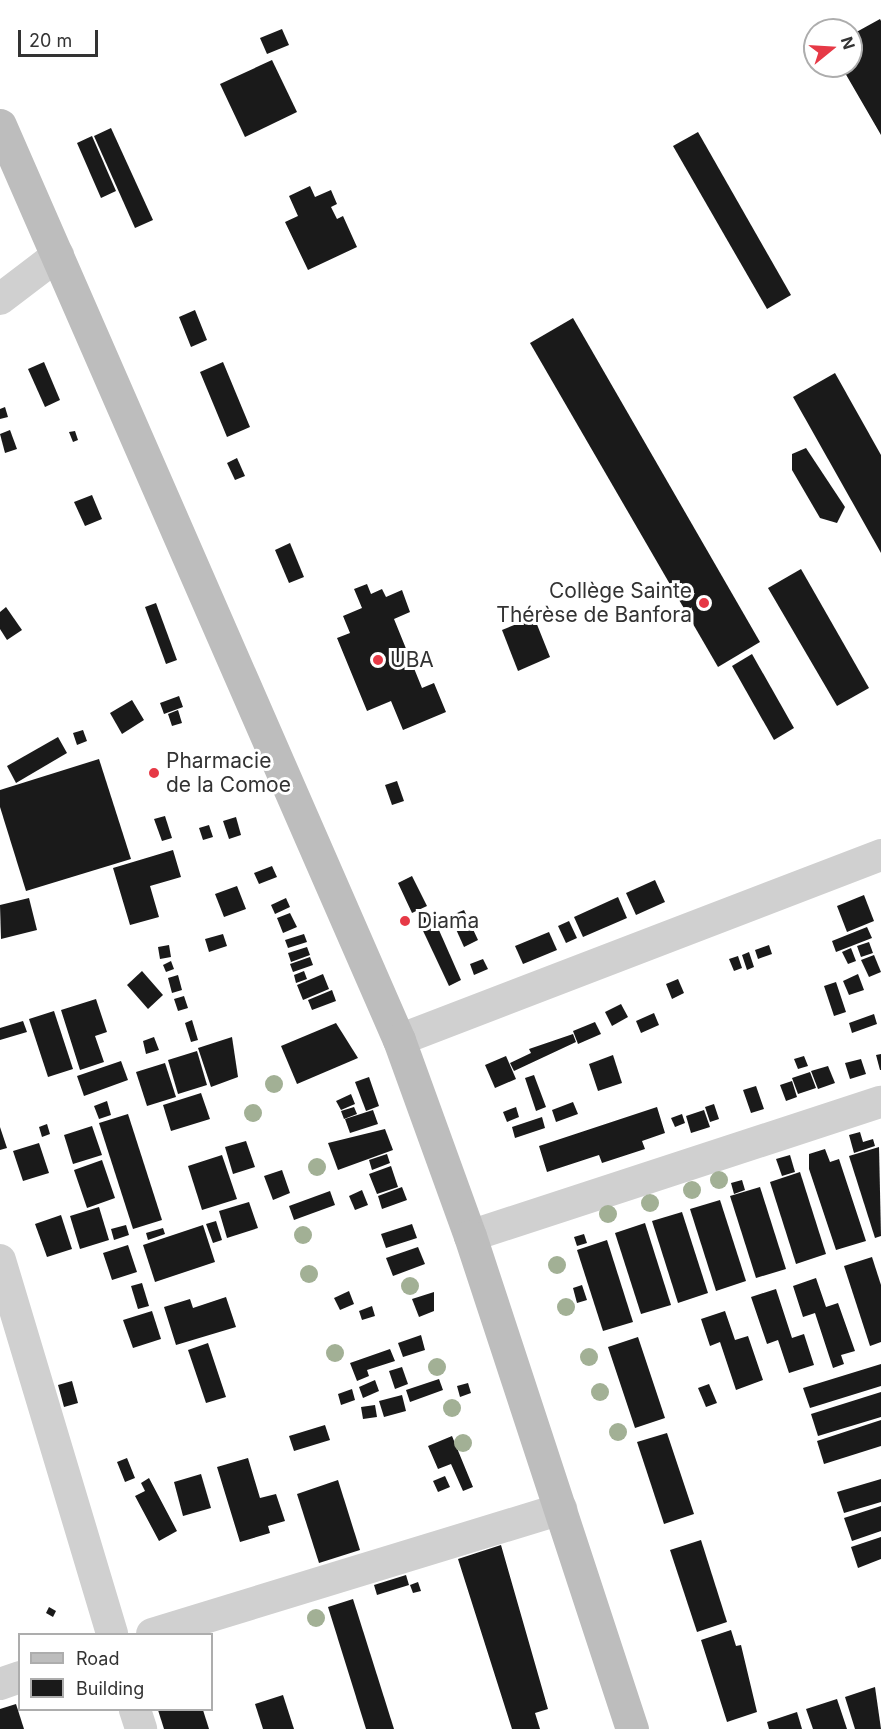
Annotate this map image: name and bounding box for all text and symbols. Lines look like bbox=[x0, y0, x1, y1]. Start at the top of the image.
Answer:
scale bar bbox=[21, 18, 100, 56]
north arrow bbox=[803, 18, 863, 78]
text: 20 m bbox=[29, 30, 72, 51]
text: N bbox=[837, 34, 860, 52]
place label: Collège Sainte Thérèse de Banfora bbox=[496, 578, 692, 628]
marker: Collège Sainte Thérèse de Banfora bbox=[697, 596, 711, 610]
place label: UBA bbox=[390, 647, 434, 673]
marker: UBA bbox=[371, 653, 385, 667]
place label: Pharmacie de la Comoe bbox=[166, 748, 291, 798]
marker: Pharmacie de la Comoe bbox=[147, 766, 161, 780]
place label: Diama bbox=[417, 908, 479, 934]
marker: Diama bbox=[398, 914, 412, 928]
legend bbox=[18, 1633, 213, 1711]
text: Road bbox=[76, 1648, 119, 1669]
text: Building bbox=[76, 1678, 144, 1699]

